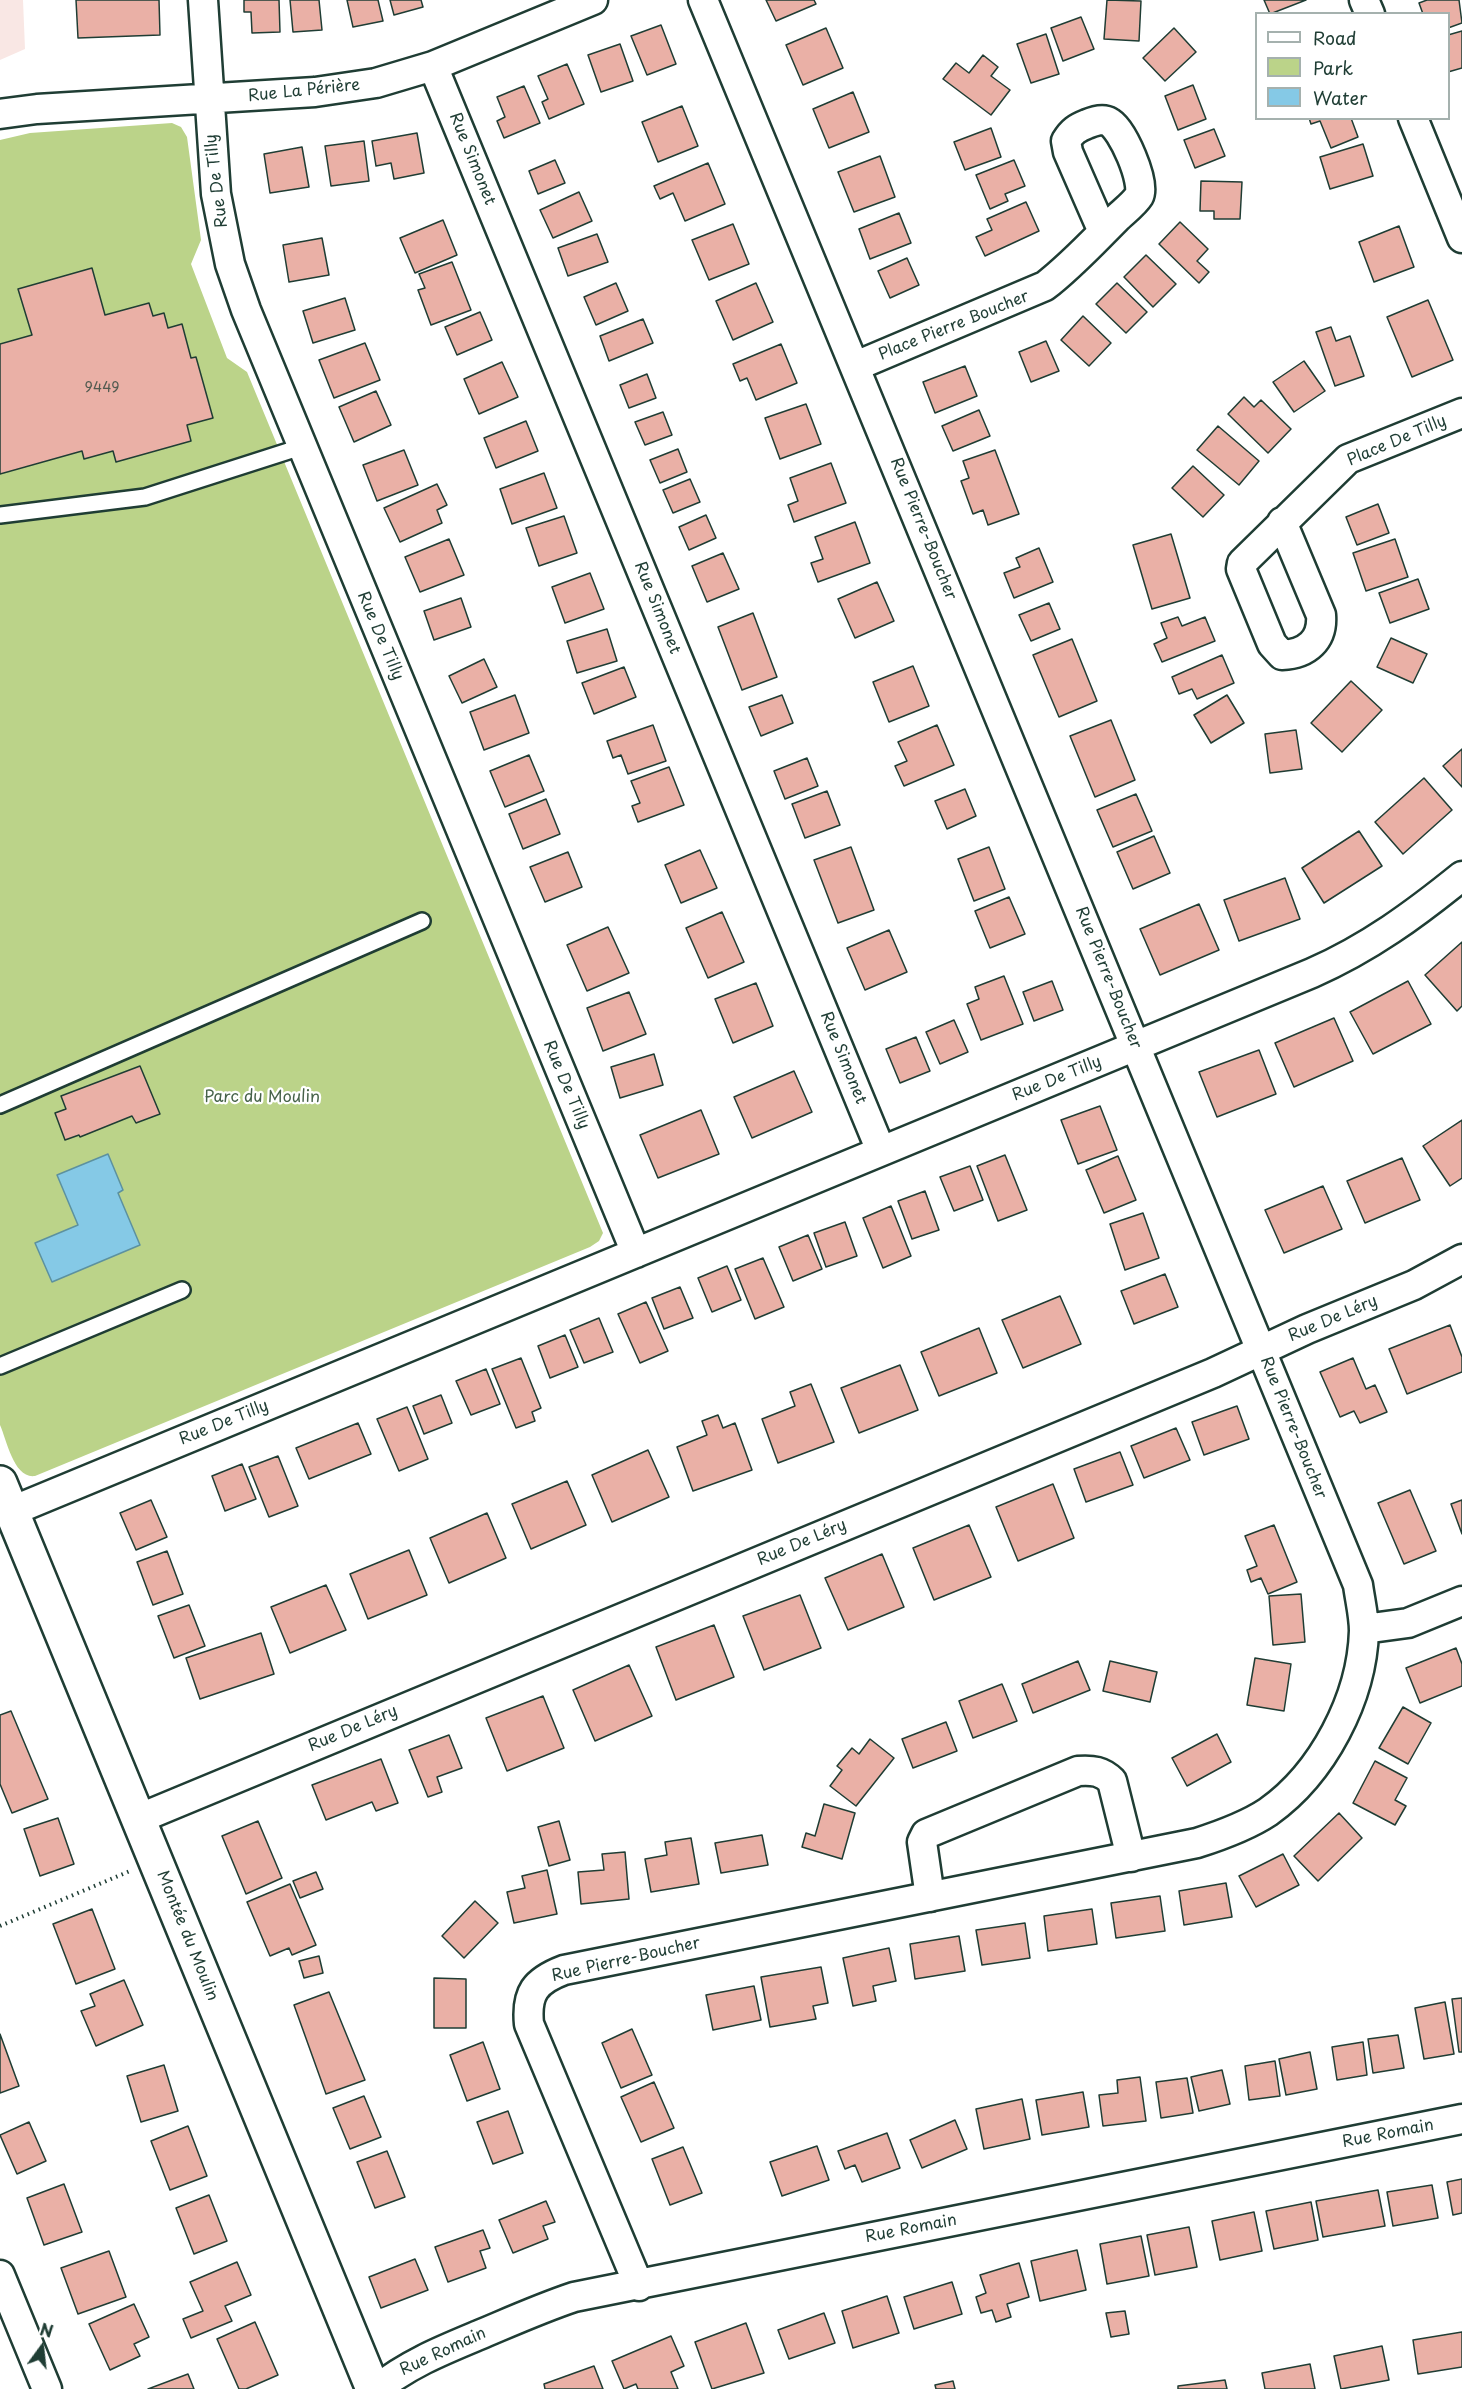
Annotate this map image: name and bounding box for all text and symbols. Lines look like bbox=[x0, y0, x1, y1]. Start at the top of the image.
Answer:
legend bbox=[1255, 12, 1450, 120]
text: Road bbox=[1313, 24, 1357, 51]
text: Park bbox=[1313, 54, 1353, 81]
street label: Rue La Périère bbox=[247, 76, 361, 106]
text: Water bbox=[1313, 84, 1367, 111]
street label: Rue Simonet bbox=[445, 110, 499, 208]
street label: Rue De Tilly bbox=[202, 133, 232, 229]
street label: Place Pierre Boucher bbox=[876, 287, 1032, 365]
house number: 9449 bbox=[84, 380, 120, 396]
street label: Place De Tilly bbox=[1345, 412, 1449, 470]
street label: Rue Pierre-Boucher bbox=[886, 455, 960, 603]
street label: Rue Simonet bbox=[630, 559, 684, 657]
street label: Rue De Tilly bbox=[353, 589, 407, 683]
street label: Rue Pierre-Boucher bbox=[1071, 904, 1145, 1052]
street label: Rue Simonet bbox=[816, 1009, 870, 1107]
street label: Rue De Tilly bbox=[539, 1038, 593, 1132]
street label: Rue De Tilly bbox=[1010, 1052, 1104, 1106]
park label: Parc du Moulin bbox=[204, 1088, 320, 1108]
street label: Rue De Léry bbox=[1286, 1292, 1380, 1346]
street label: Rue Pierre-Boucher bbox=[1256, 1354, 1330, 1502]
street label: Rue De Tilly bbox=[177, 1396, 271, 1450]
street label: Rue De Léry bbox=[755, 1516, 849, 1570]
street label: Rue De Léry bbox=[306, 1702, 400, 1756]
street label: Montée du Moulin bbox=[152, 1868, 222, 2004]
street label: Rue Pierre-Boucher bbox=[550, 1934, 702, 1986]
street label: Rue Romain bbox=[1341, 2116, 1435, 2152]
street label: Rue Romain bbox=[864, 2211, 958, 2247]
text: N bbox=[37, 2316, 56, 2343]
north arrow bbox=[12, 2317, 72, 2377]
street label: Rue Romain bbox=[397, 2324, 489, 2380]

